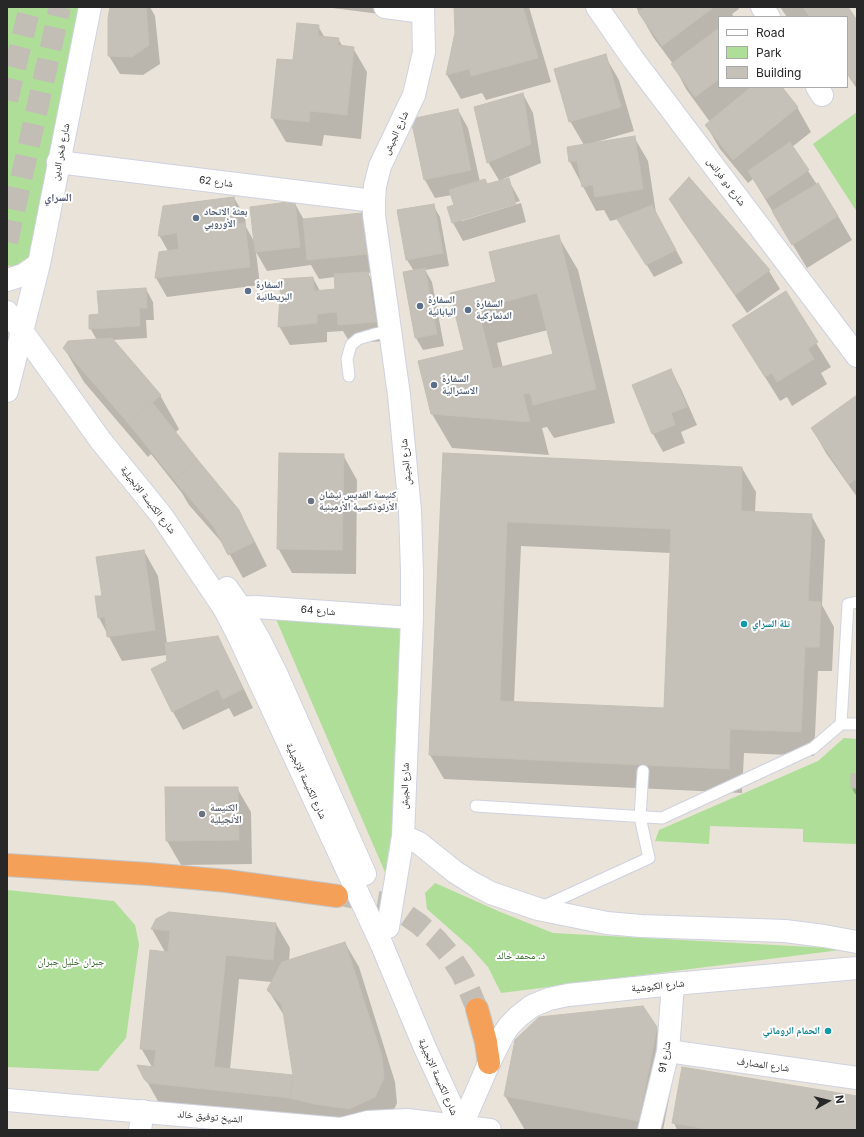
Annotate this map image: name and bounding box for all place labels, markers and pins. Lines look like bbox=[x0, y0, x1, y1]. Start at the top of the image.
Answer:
place label: بعثة الاتحاد الأوروبي bbox=[204, 206, 247, 230]
marker: بعثة الاتحاد الأوروبي bbox=[191, 213, 201, 223]
place label: السفارة البريطانية bbox=[256, 279, 292, 302]
marker: السفارة البريطانية bbox=[243, 286, 253, 296]
place label: السفارة اليابانية bbox=[428, 294, 456, 318]
place label: السفارة الدنماركية bbox=[476, 298, 512, 322]
marker: السفارة اليابانية bbox=[415, 301, 425, 311]
marker: السفارة الدنماركية bbox=[463, 305, 473, 315]
place label: السفارة الاسترالية bbox=[442, 373, 478, 396]
marker: السفارة الاسترالية bbox=[429, 380, 439, 390]
place label: كنيسة القديس نيشان الأرثوذكسية الأرمينية bbox=[319, 489, 397, 512]
marker: كنيسة القديس نيشان الأرثوذكسية الأرمينية bbox=[306, 496, 316, 506]
place label: تلة السراي bbox=[752, 618, 790, 630]
marker: تلة السراي bbox=[739, 619, 749, 629]
place label: الكنيسة الأنجيلية bbox=[210, 802, 242, 826]
marker: الكنيسة الأنجيلية bbox=[197, 809, 207, 819]
place label: الحمام الروماني bbox=[763, 1025, 820, 1037]
marker: الحمام الروماني bbox=[823, 1026, 833, 1036]

